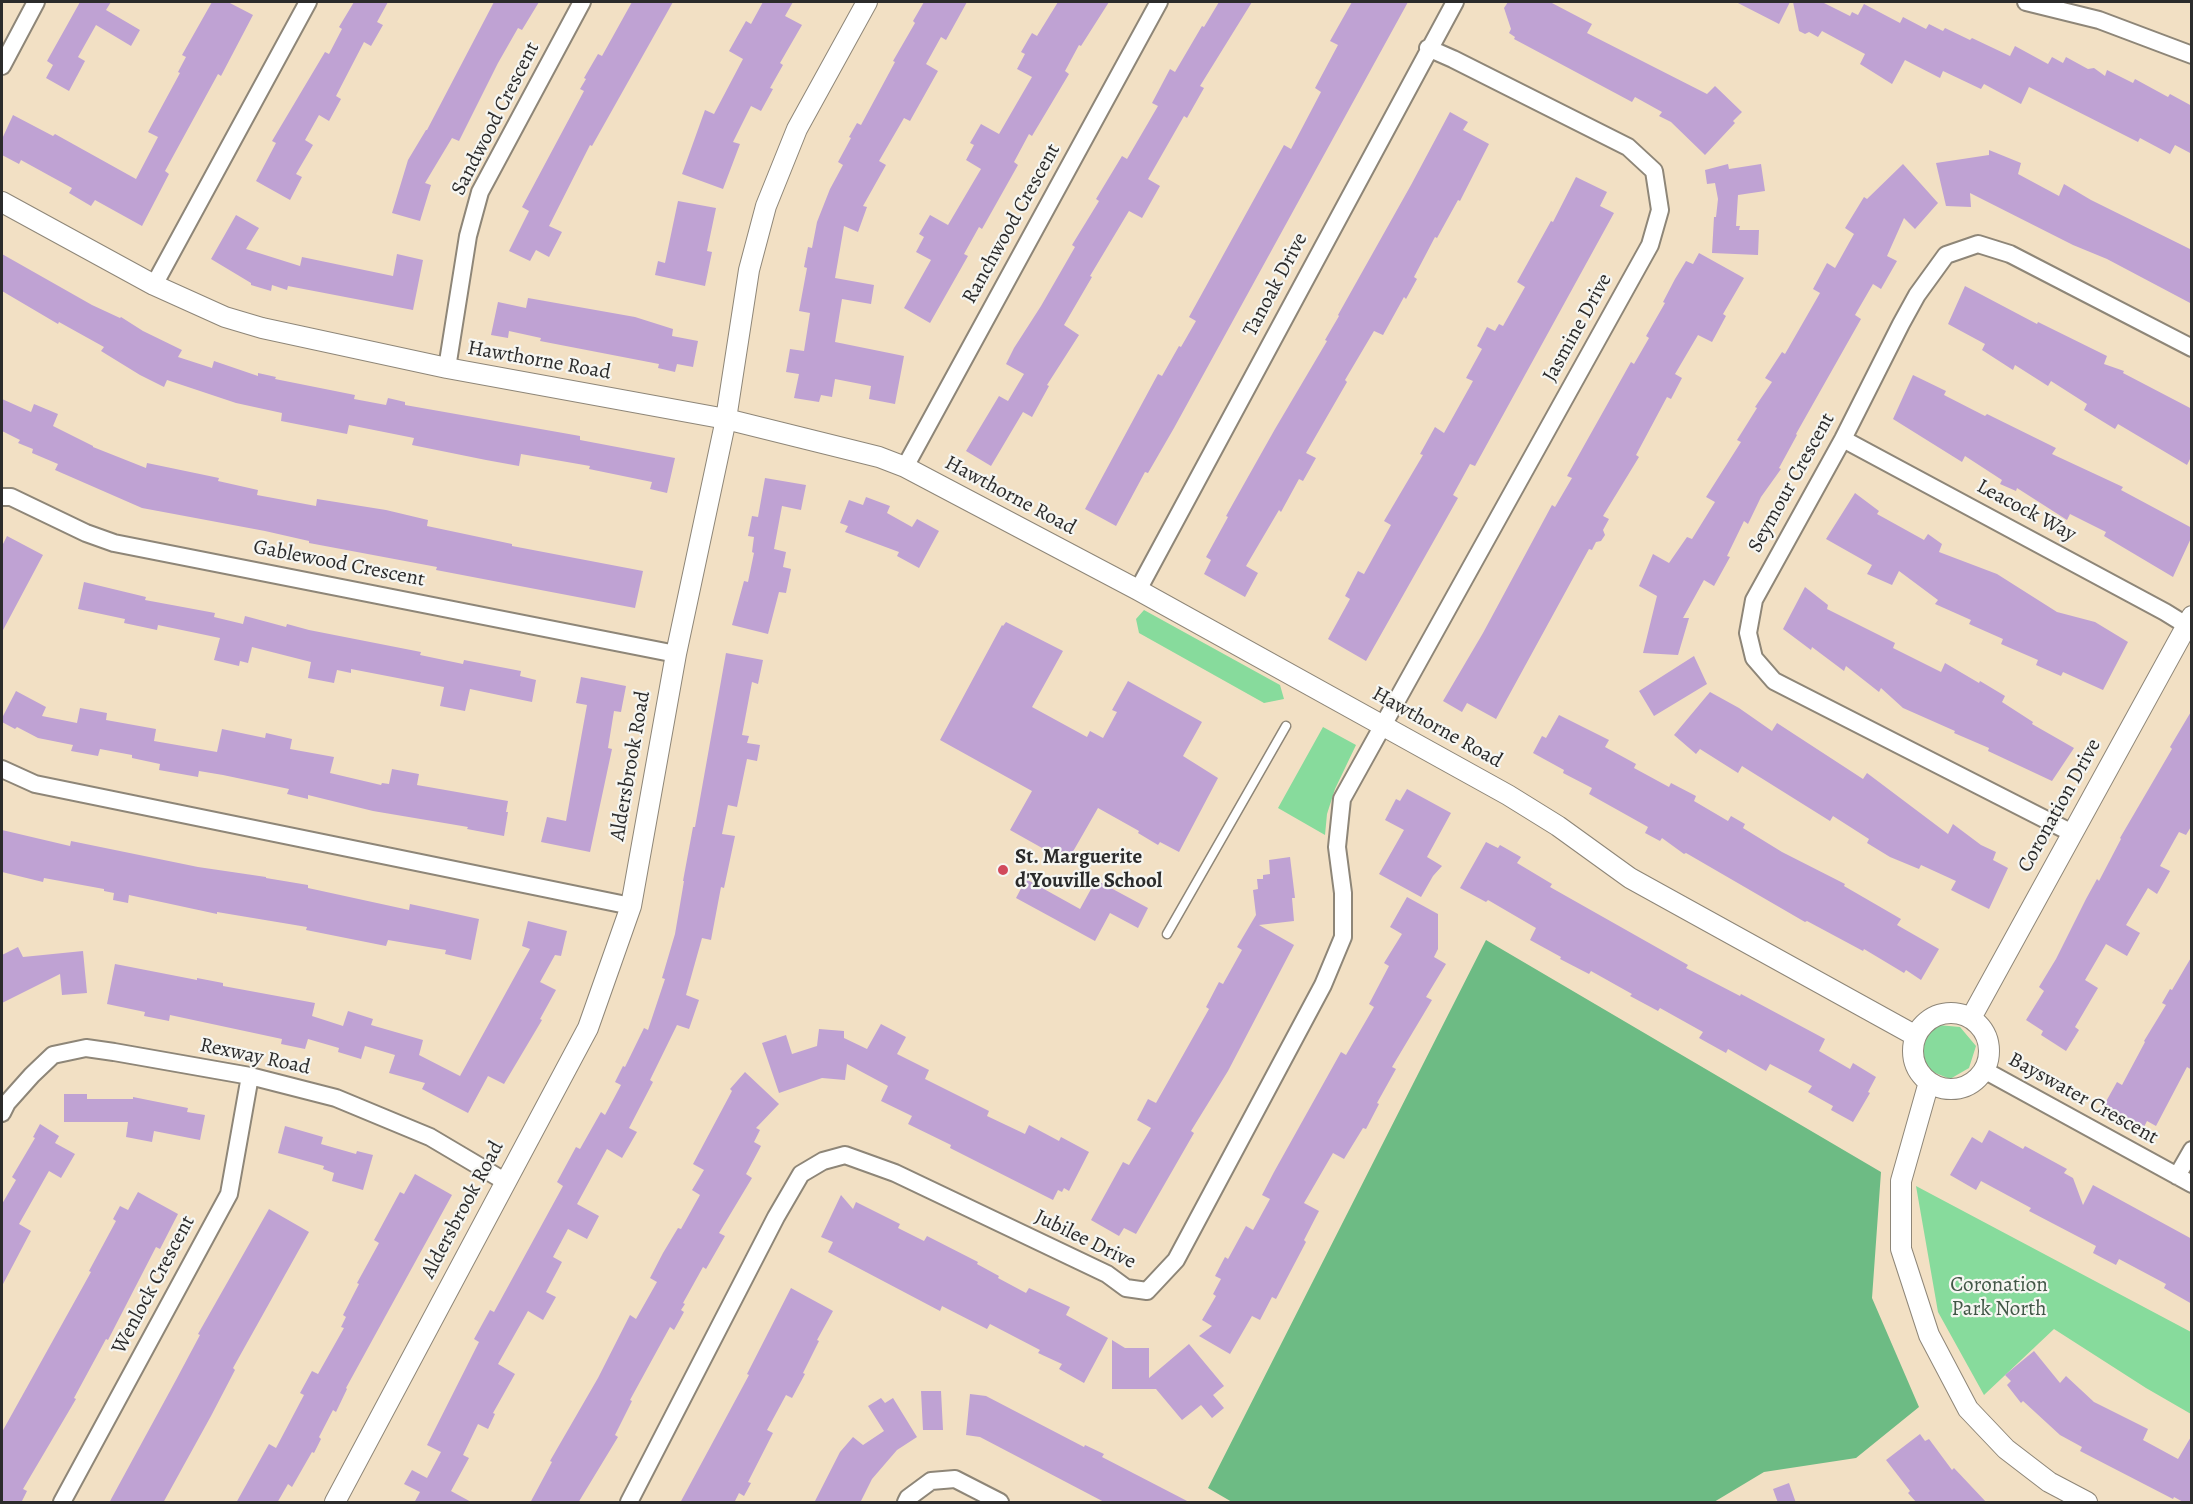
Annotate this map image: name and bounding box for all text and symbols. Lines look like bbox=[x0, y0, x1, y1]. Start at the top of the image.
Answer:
street label: Sandwood Crescent bbox=[446, 38, 546, 200]
street label: Ranchwood Crescent bbox=[958, 140, 1066, 308]
street label: Tanoak Drive bbox=[1238, 229, 1314, 341]
street label: Jasmine Drive bbox=[1538, 269, 1618, 387]
street label: Hawthorne Road bbox=[465, 336, 613, 386]
street label: Seymour Crescent bbox=[1743, 409, 1841, 557]
street label: Hawthorne Road bbox=[940, 451, 1080, 541]
street label: Leacock Way bbox=[1972, 474, 2080, 548]
street label: Gablewood Crescent bbox=[251, 535, 427, 593]
street label: Hawthorne Road bbox=[1367, 682, 1507, 774]
street label: Aldersbrook Road bbox=[605, 689, 657, 843]
street label: Coronation Drive bbox=[2013, 735, 2107, 877]
place label: St. Marguerite d'Youville School bbox=[1015, 845, 1162, 895]
marker: St. Marguerite d'Youville School bbox=[996, 863, 1010, 877]
street label: Rexway Road bbox=[197, 1033, 313, 1081]
street label: Bayswater Crescent bbox=[2004, 1047, 2162, 1151]
street label: Aldersbrook Road bbox=[416, 1137, 510, 1283]
street label: Jubilee Drive bbox=[1030, 1205, 1140, 1275]
street label: Wenlock Crescent bbox=[107, 1212, 201, 1358]
park label: Coronation Park North bbox=[1950, 1273, 2048, 1323]

